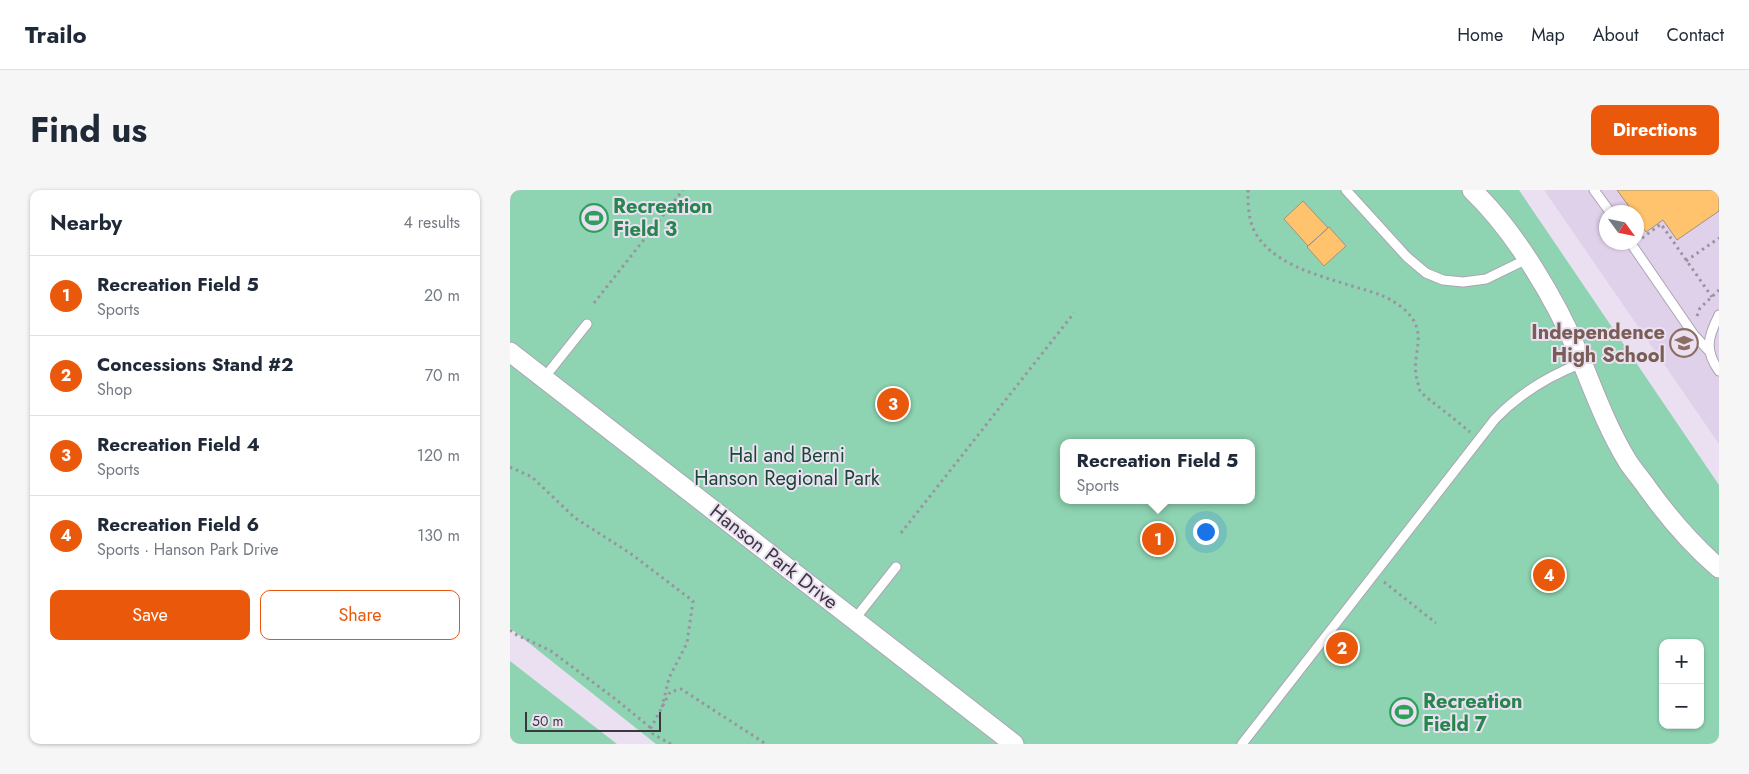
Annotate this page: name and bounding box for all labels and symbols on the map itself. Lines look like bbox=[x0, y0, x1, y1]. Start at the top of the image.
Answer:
place label: Recreation Field 3 bbox=[613, 192, 713, 244]
sports icon: Recreation Field 3 bbox=[579, 203, 609, 233]
north arrow bbox=[1599, 205, 1644, 250]
place label: Independence High School bbox=[1531, 318, 1665, 370]
school or university icon: Independence High School bbox=[1669, 328, 1699, 358]
pin: 3 bbox=[877, 385, 909, 423]
park label: Hal and Berni Hanson Regional Park bbox=[694, 441, 880, 493]
street label: Hanson Park Drive bbox=[704, 498, 844, 616]
your location bbox=[1193, 519, 1219, 545]
pin: 1 bbox=[1142, 520, 1174, 558]
pin: 4 bbox=[1533, 556, 1565, 594]
pin: 2 bbox=[1326, 629, 1358, 667]
place label: Recreation Field 7 bbox=[1423, 687, 1523, 739]
sports icon: Recreation Field 7 bbox=[1389, 697, 1419, 727]
scale bar bbox=[525, 709, 661, 732]

